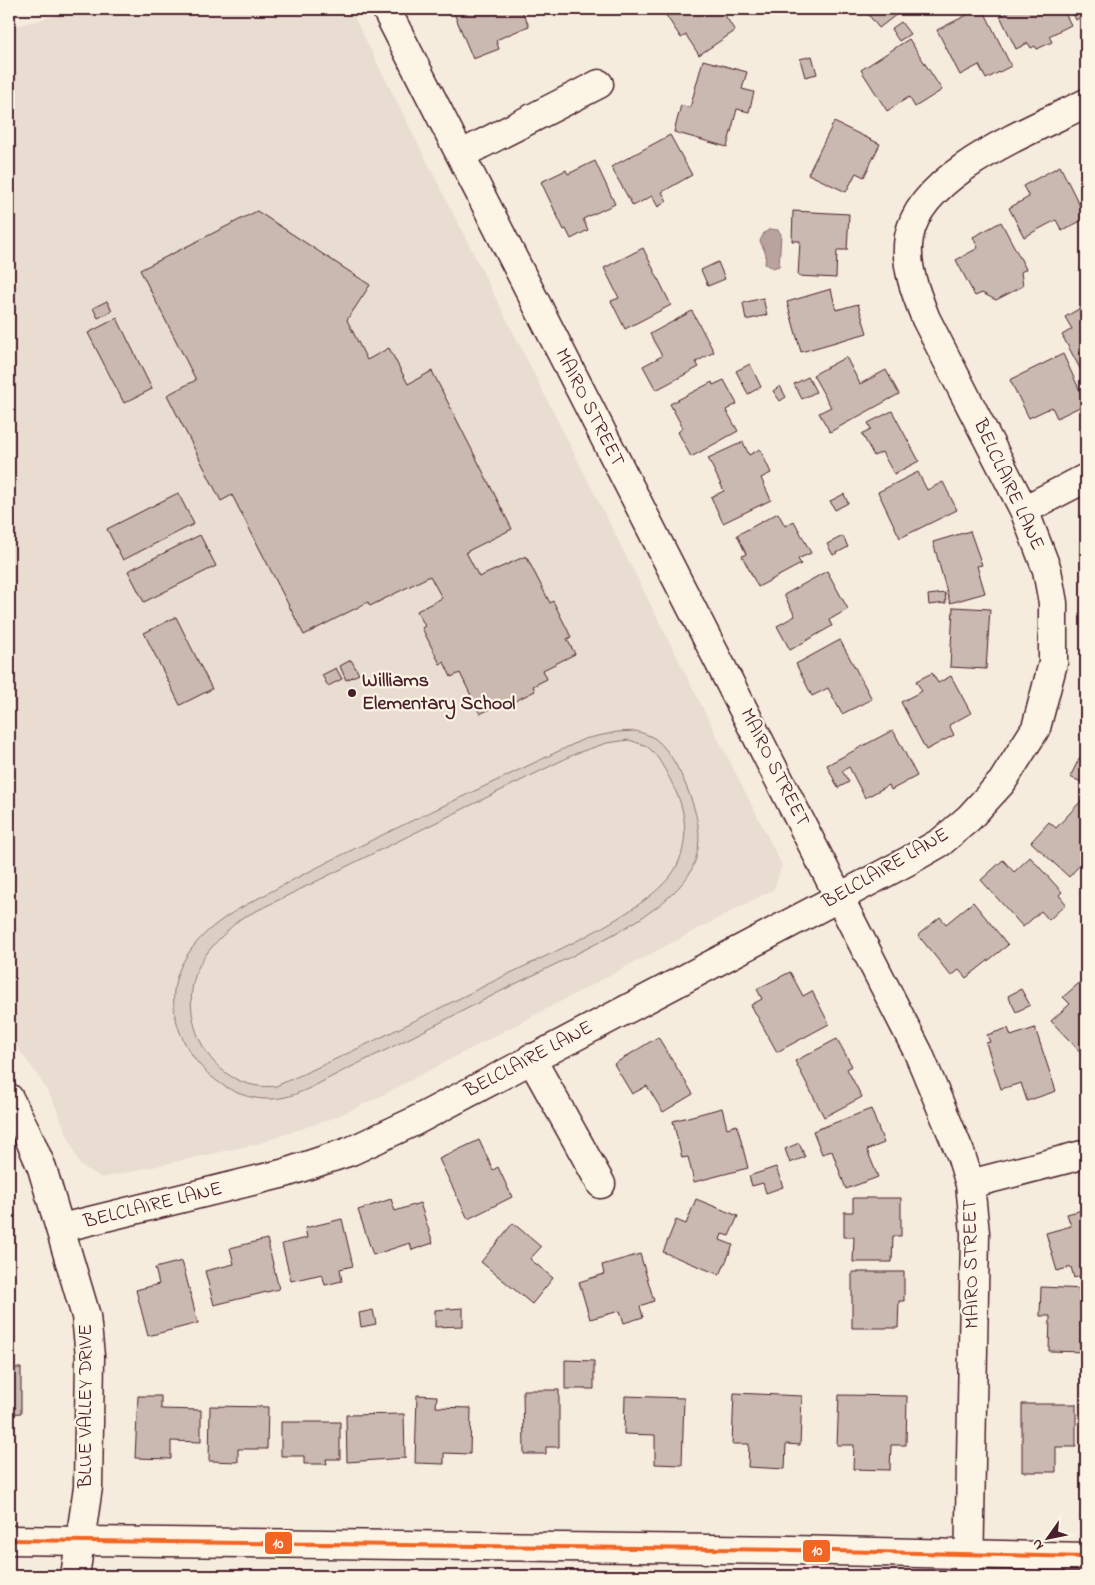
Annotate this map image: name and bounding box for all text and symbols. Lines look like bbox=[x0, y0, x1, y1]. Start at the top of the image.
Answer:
street label: MAIRO STREET bbox=[547, 344, 631, 472]
street label: BELCLAIRE LANE bbox=[964, 414, 1051, 555]
place label: Williams Elementary School bbox=[362, 667, 515, 720]
marker: Williams Elementary School bbox=[346, 687, 358, 699]
street label: MAIRO STREET bbox=[732, 704, 816, 832]
street label: BELCLAIRE LANE bbox=[816, 821, 955, 918]
street label: BELCLAIRE LANE bbox=[459, 1014, 598, 1107]
street label: BELCLAIRE LANE bbox=[80, 1175, 225, 1237]
street label: MAIRO STREET bbox=[956, 1199, 988, 1329]
street label: BLUE VALLEY DRIVE bbox=[72, 1324, 101, 1489]
north arrow bbox=[1022, 1512, 1072, 1562]
line badge: 10 bbox=[264, 1531, 293, 1555]
text: 10 bbox=[273, 1534, 283, 1555]
text: N bbox=[1027, 1535, 1050, 1554]
line badge: 10 bbox=[802, 1539, 831, 1563]
text: 10 bbox=[812, 1541, 822, 1562]

